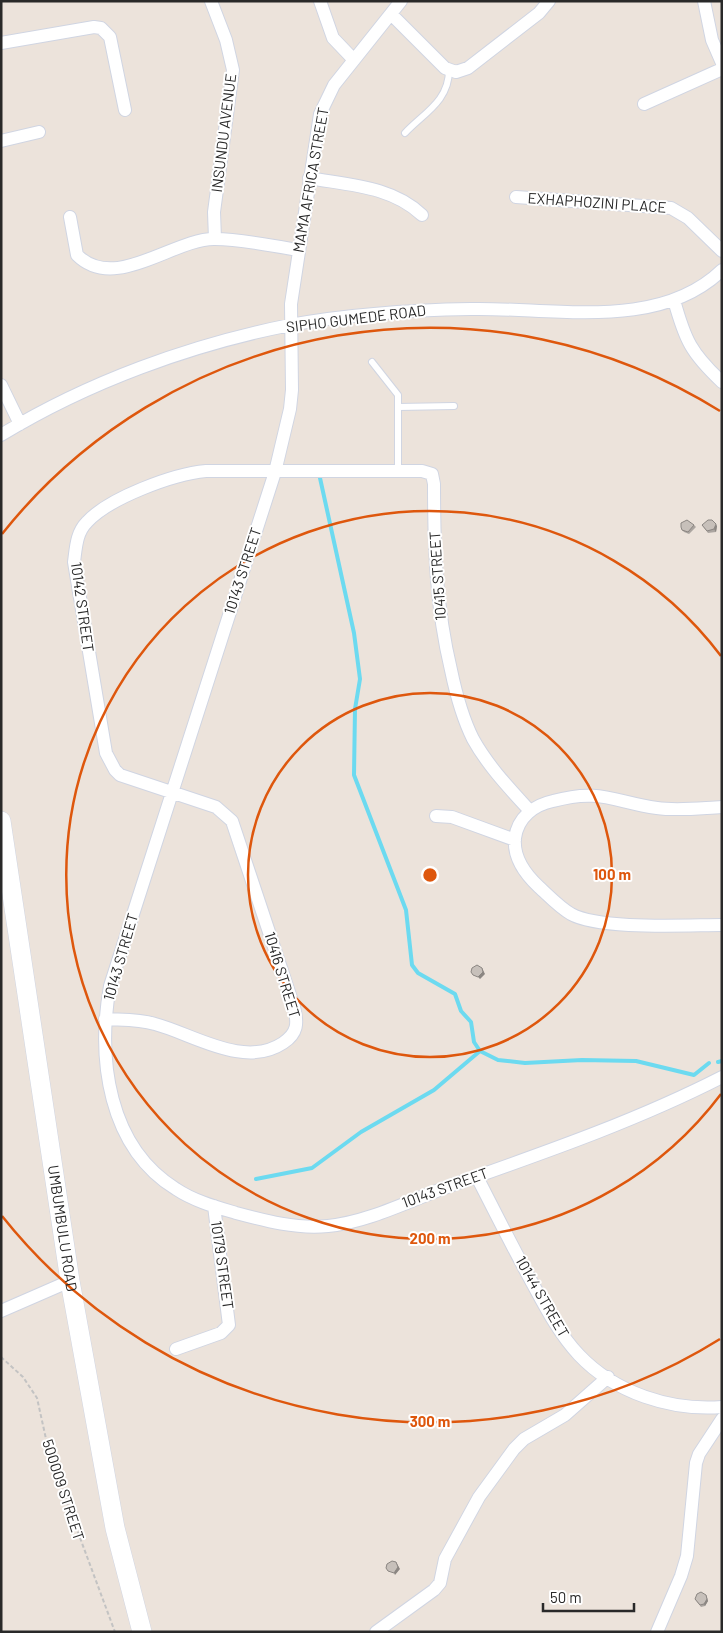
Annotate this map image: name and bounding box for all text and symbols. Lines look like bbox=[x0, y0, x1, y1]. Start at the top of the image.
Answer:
street label: INSUNDU AVENUE bbox=[207, 72, 239, 193]
street label: MAMA AFRICA STREET bbox=[288, 106, 332, 254]
street label: EXHAPHOZINI PLACE bbox=[527, 188, 667, 216]
street label: SIPHO GUMEDE ROAD bbox=[285, 301, 427, 336]
street label: 10143 STREET bbox=[220, 525, 265, 616]
street label: 10415 STREET bbox=[425, 531, 449, 621]
street label: 10142 STREET bbox=[68, 561, 98, 653]
text: 100 m bbox=[593, 865, 631, 883]
centre of rings bbox=[421, 866, 439, 884]
street label: 10143 STREET bbox=[99, 911, 141, 1003]
street label: 10416 STREET bbox=[261, 929, 305, 1020]
street label: 10143 STREET bbox=[399, 1163, 490, 1211]
street label: UMBUMBULU ROAD bbox=[45, 1164, 82, 1293]
street label: 10179 STREET bbox=[208, 1219, 238, 1310]
text: 200 m bbox=[409, 1229, 451, 1247]
street label: 10144 STREET bbox=[512, 1253, 573, 1340]
text: 300 m bbox=[410, 1412, 450, 1430]
street label: 500009 STREET bbox=[39, 1437, 89, 1543]
scale bar bbox=[543, 1580, 634, 1612]
text: 50 m bbox=[550, 1588, 582, 1606]

